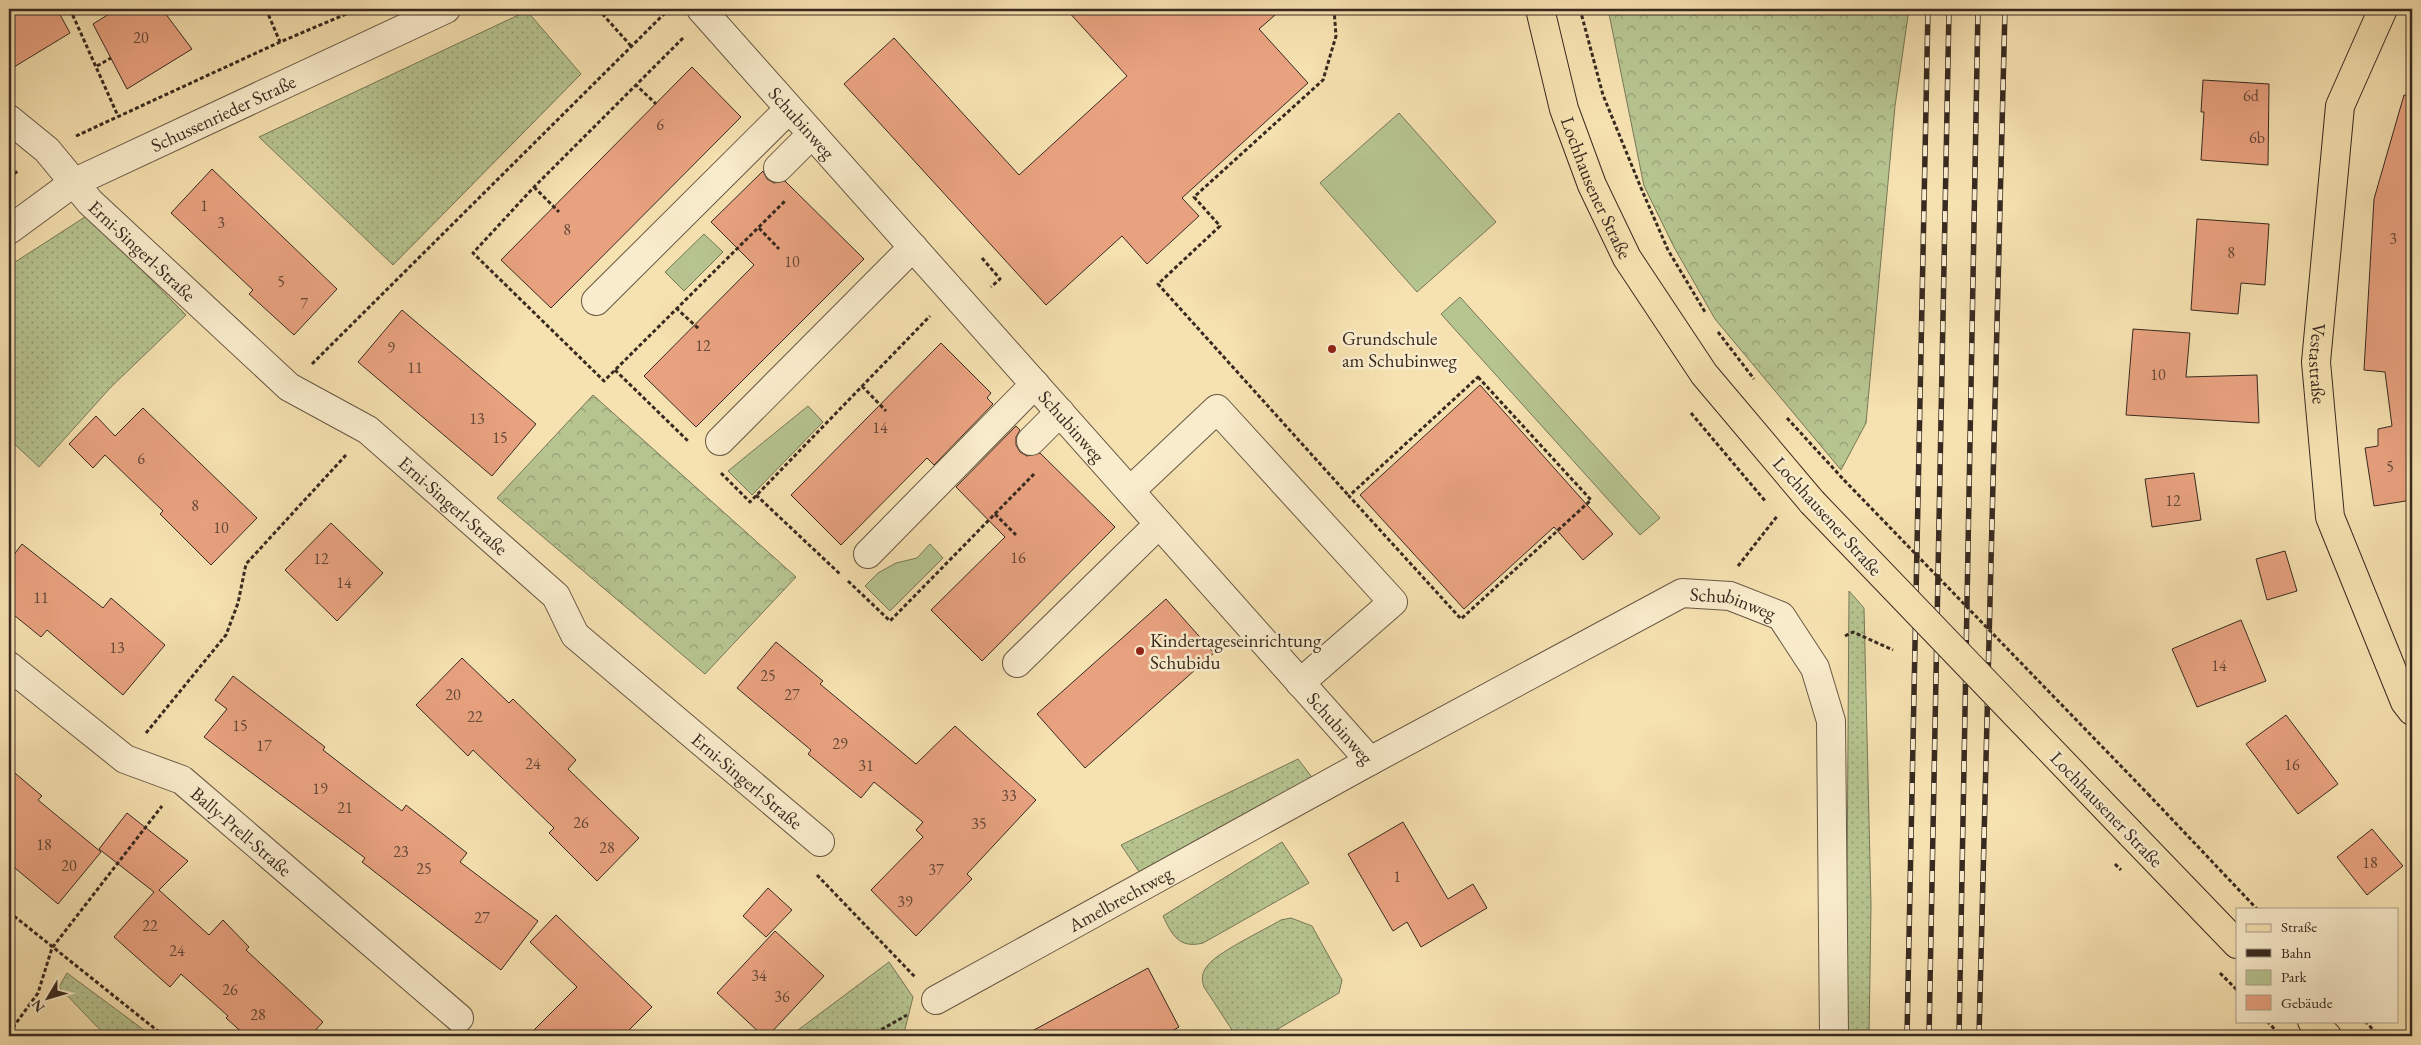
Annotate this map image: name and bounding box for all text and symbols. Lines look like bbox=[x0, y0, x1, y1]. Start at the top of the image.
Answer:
house number: 20 bbox=[133, 27, 149, 48]
street label: Schussenrieder Straße bbox=[147, 69, 300, 158]
street label: Schubinweg bbox=[763, 81, 841, 165]
house number: 6d bbox=[2243, 85, 2260, 106]
street label: Lochhausener Straße bbox=[1555, 113, 1638, 263]
house number: 6 bbox=[656, 114, 664, 135]
house number: 6b bbox=[2249, 127, 2265, 148]
street label: Erni-Singerl-Straße bbox=[83, 195, 201, 307]
house number: 1 bbox=[200, 195, 208, 216]
house number: 3 bbox=[217, 212, 225, 233]
house number: 8 bbox=[563, 219, 571, 240]
house number: 3 bbox=[2389, 228, 2397, 249]
house number: 8 bbox=[2227, 242, 2235, 263]
house number: 10 bbox=[784, 251, 800, 272]
house number: 5 bbox=[277, 271, 285, 292]
house number: 7 bbox=[300, 293, 308, 314]
street label: Vestastraße bbox=[2303, 322, 2332, 405]
place label: Grundschule am Schubinweg bbox=[1342, 326, 1457, 373]
house number: 12 bbox=[695, 335, 711, 356]
house number: 9 bbox=[387, 337, 395, 358]
marker: Grundschule am Schubinweg bbox=[1326, 343, 1338, 355]
house number: 11 bbox=[407, 357, 423, 378]
house number: 10 bbox=[2150, 364, 2166, 385]
street label: Schubinweg bbox=[1033, 385, 1111, 468]
house number: 13 bbox=[469, 408, 485, 429]
house number: 14 bbox=[872, 417, 888, 438]
house number: 15 bbox=[492, 427, 508, 448]
house number: 6 bbox=[137, 448, 145, 469]
street label: Erni-Singerl-Straße bbox=[393, 451, 513, 561]
street label: Lochhausener Straße bbox=[1767, 451, 1888, 581]
house number: 5 bbox=[2386, 456, 2394, 477]
house number: 12 bbox=[2165, 490, 2181, 511]
house number: 8 bbox=[191, 495, 199, 516]
house number: 10 bbox=[213, 517, 229, 538]
house number: 16 bbox=[1010, 547, 1026, 568]
house number: 12 bbox=[313, 548, 329, 569]
house number: 14 bbox=[336, 572, 352, 593]
street label: Schubinweg bbox=[1689, 582, 1780, 626]
house number: 11 bbox=[33, 587, 49, 608]
place label: Kindertageseinrichtung Schubidu bbox=[1150, 628, 1322, 675]
house number: 13 bbox=[109, 637, 125, 658]
marker: Kindertageseinrichtung Schubidu bbox=[1134, 645, 1146, 657]
house number: 14 bbox=[2211, 655, 2227, 676]
house number: 25 bbox=[760, 665, 776, 686]
house number: 20 bbox=[445, 684, 461, 705]
house number: 27 bbox=[784, 684, 800, 705]
street label: Schubinweg bbox=[1301, 687, 1379, 770]
house number: 22 bbox=[467, 706, 483, 727]
house number: 15 bbox=[232, 715, 248, 736]
street label: Erni-Singerl-Straße bbox=[686, 727, 808, 835]
house number: 29 bbox=[832, 733, 848, 754]
house number: 17 bbox=[256, 735, 272, 756]
street label: Lochhausener Straße bbox=[2045, 746, 2169, 873]
house number: 24 bbox=[525, 753, 541, 774]
house number: 16 bbox=[2284, 754, 2300, 775]
house number: 31 bbox=[858, 755, 874, 776]
house number: 19 bbox=[312, 778, 328, 799]
street label: Bally-Prell-Straße bbox=[185, 781, 297, 882]
house number: 33 bbox=[1001, 785, 1017, 806]
house number: 21 bbox=[337, 797, 353, 818]
house number: 26 bbox=[573, 812, 589, 833]
house number: 35 bbox=[971, 813, 987, 834]
house number: 18 bbox=[36, 834, 52, 855]
house number: 28 bbox=[599, 837, 615, 858]
house number: 23 bbox=[393, 841, 409, 862]
house number: 18 bbox=[2362, 852, 2378, 873]
house number: 20 bbox=[61, 855, 77, 876]
house number: 25 bbox=[416, 858, 432, 879]
house number: 37 bbox=[928, 859, 944, 880]
street label: Amelbrechtweg bbox=[1063, 860, 1177, 938]
house number: 1 bbox=[1393, 866, 1401, 887]
house number: 39 bbox=[897, 891, 913, 912]
house number: 27 bbox=[474, 907, 490, 928]
legend bbox=[2236, 908, 2398, 1022]
house number: 22 bbox=[142, 915, 158, 936]
text: Straße bbox=[2281, 917, 2317, 936]
house number: 24 bbox=[169, 940, 185, 961]
text: Bahn bbox=[2281, 943, 2312, 962]
house number: 34 bbox=[751, 965, 767, 986]
text: Park bbox=[2281, 967, 2308, 986]
north arrow bbox=[22, 972, 72, 1022]
house number: 26 bbox=[222, 979, 238, 1000]
house number: 36 bbox=[774, 986, 790, 1007]
text: Gebäude bbox=[2281, 993, 2333, 1012]
text: N bbox=[27, 995, 48, 1016]
house number: 28 bbox=[250, 1004, 266, 1025]

